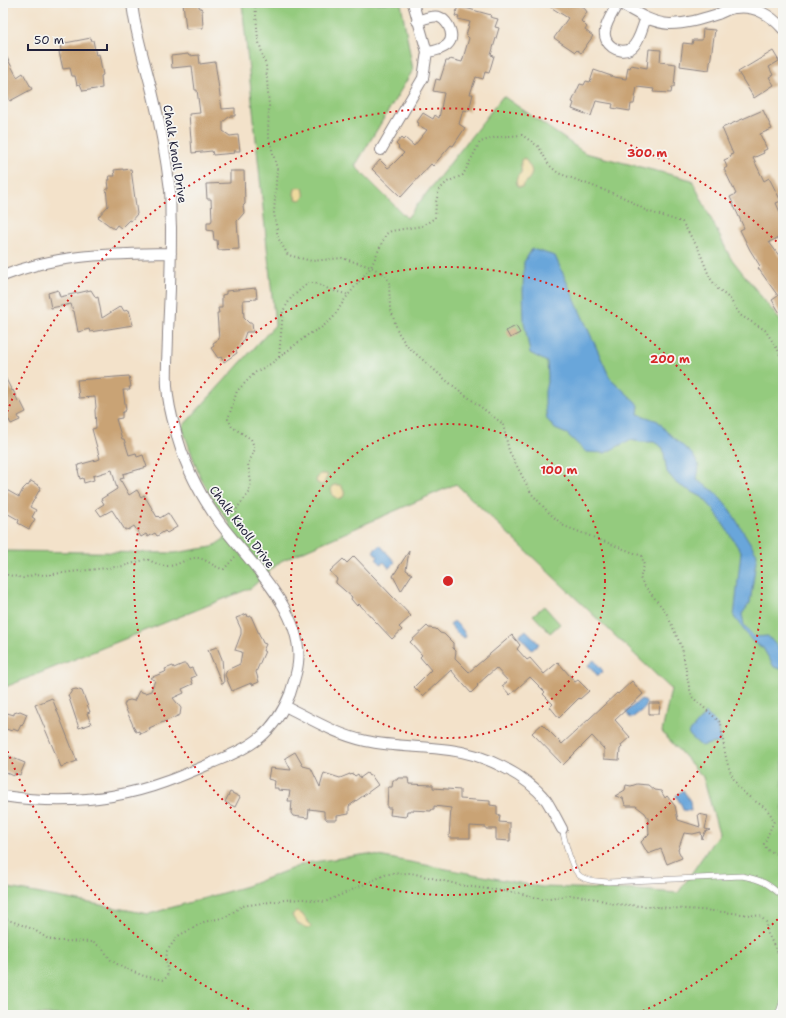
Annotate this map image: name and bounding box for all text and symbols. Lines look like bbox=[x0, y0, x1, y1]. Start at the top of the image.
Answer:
scale bar bbox=[28, 26, 107, 52]
text: 50 m bbox=[34, 32, 64, 48]
street label: Chalk Knoll Drive bbox=[159, 104, 191, 204]
text: 300 m bbox=[627, 145, 667, 161]
text: 200 m bbox=[650, 351, 690, 367]
text: 100 m bbox=[541, 462, 578, 478]
street label: Chalk Knoll Drive bbox=[206, 483, 278, 572]
centre of rings bbox=[441, 574, 455, 588]

